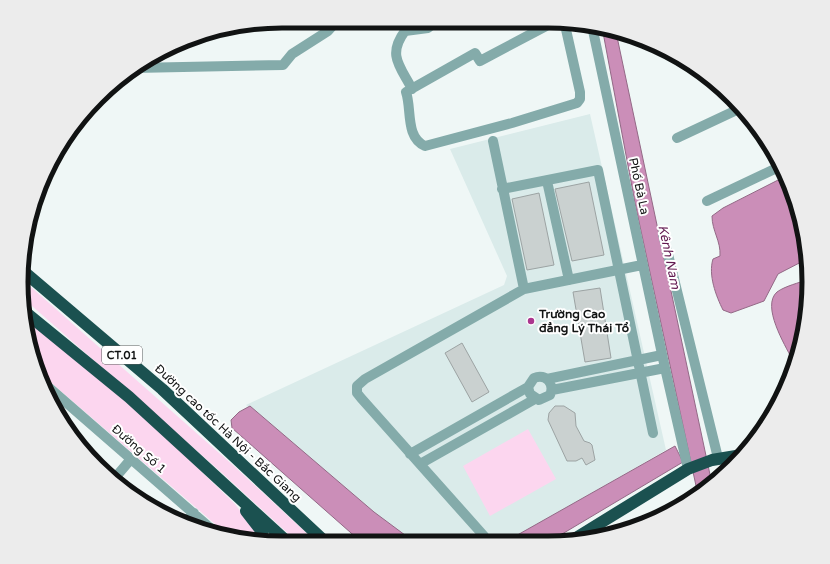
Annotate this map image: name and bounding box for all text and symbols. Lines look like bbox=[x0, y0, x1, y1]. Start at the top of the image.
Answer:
street label: Phố Bà La bbox=[626, 156, 652, 216]
water label: Kênh Nam bbox=[654, 224, 684, 291]
place label: Trường Cao đẳng Lý Thái Tổ bbox=[538, 307, 629, 336]
marker: Trường Cao đẳng Lý Thái Tổ bbox=[526, 316, 536, 326]
road number: CT.01 bbox=[102, 346, 142, 364]
street label: Đường cao tốc Hà Nội - Bắc Giang bbox=[152, 362, 304, 504]
street label: Đường Số 1 bbox=[109, 422, 169, 476]

